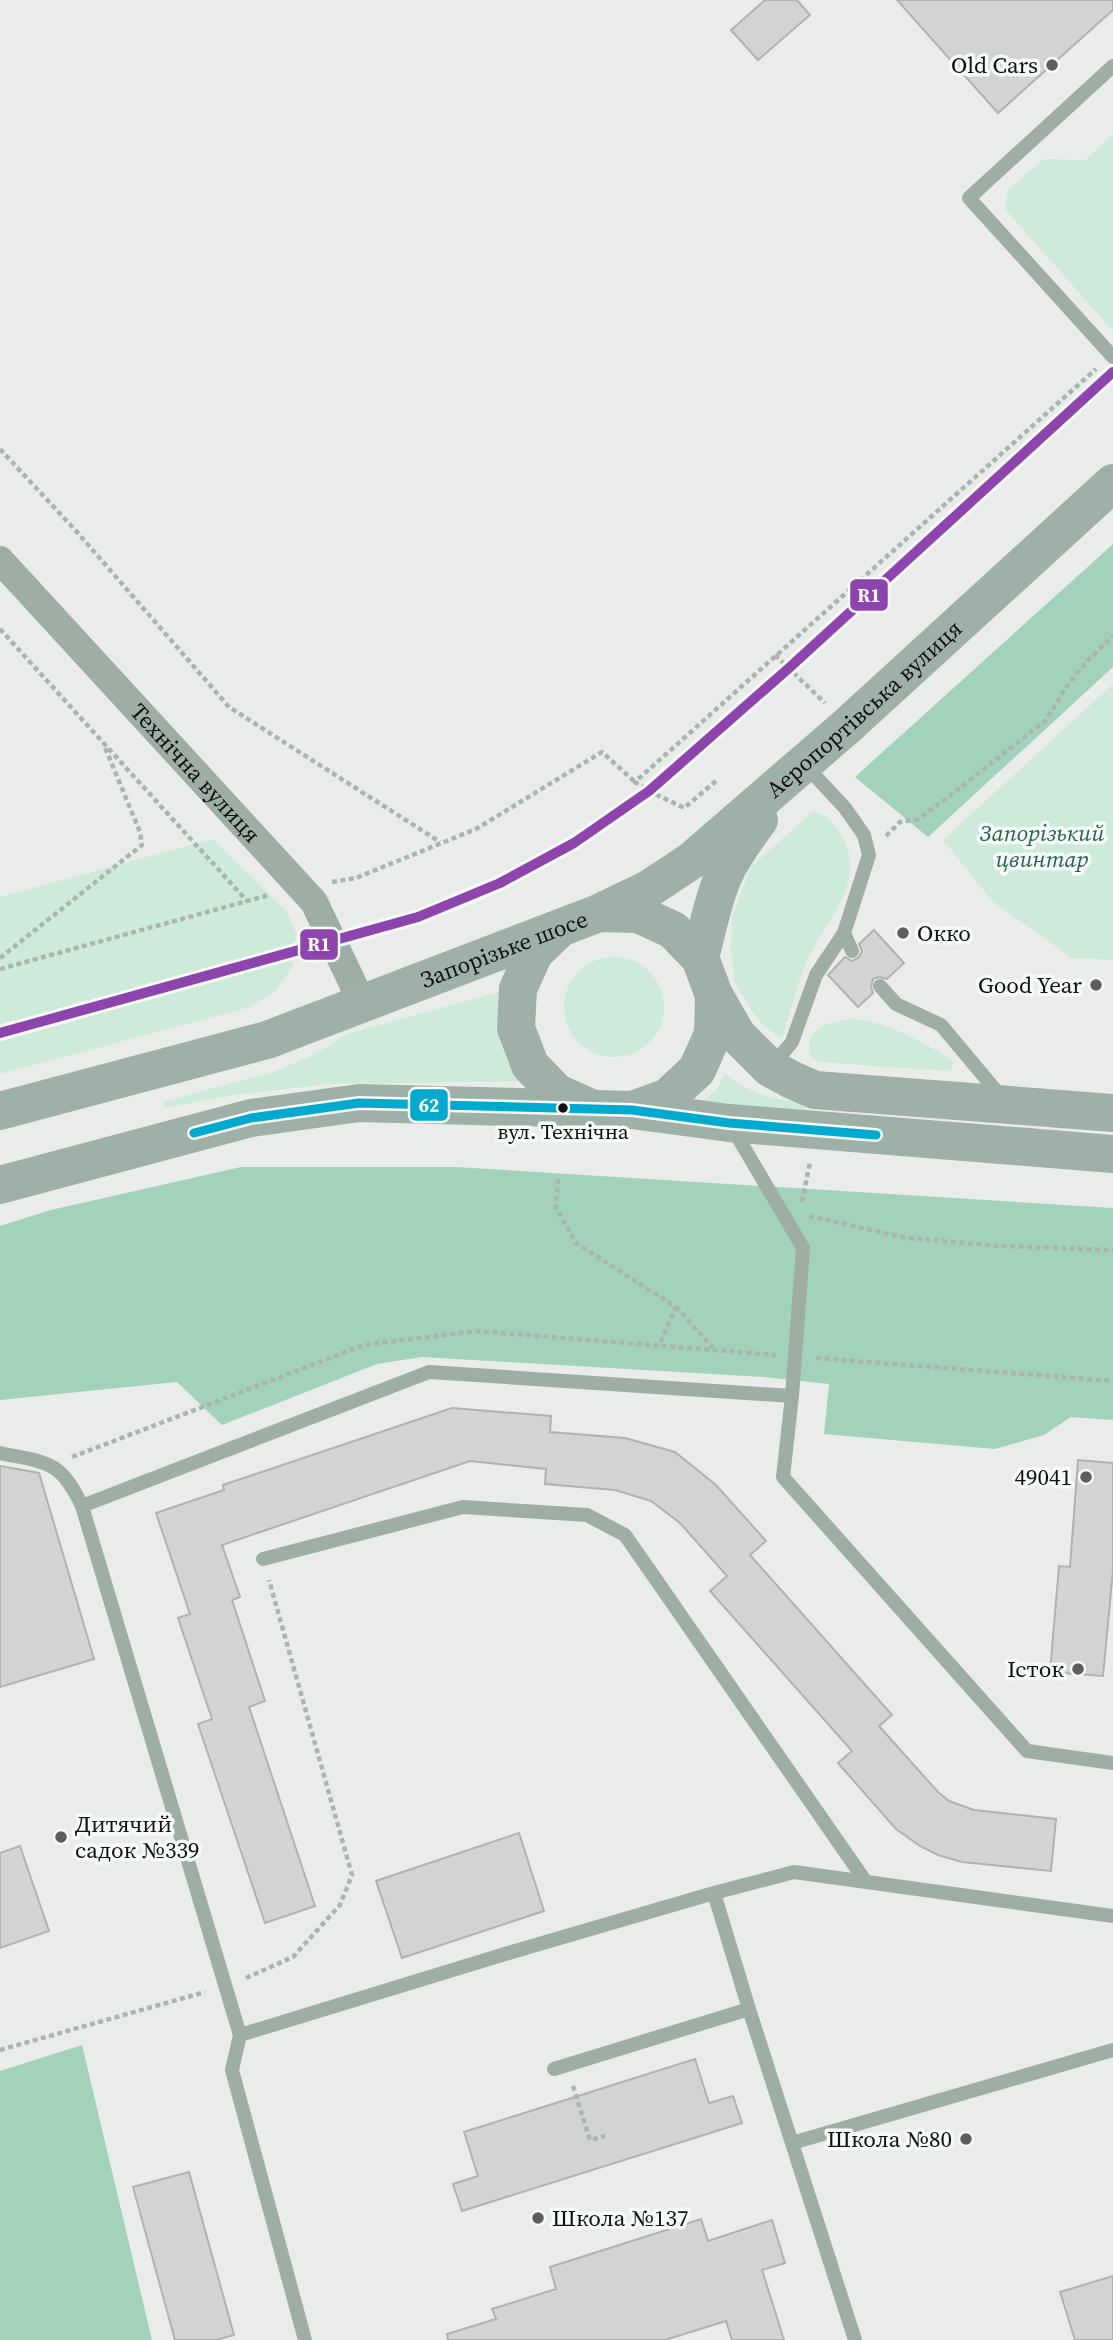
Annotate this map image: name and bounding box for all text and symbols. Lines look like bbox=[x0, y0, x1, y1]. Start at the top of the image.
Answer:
place label: Old Cars bbox=[951, 49, 1038, 81]
marker: Old Cars bbox=[1044, 57, 1060, 73]
line badge: R1 bbox=[849, 578, 889, 612]
text: R1 bbox=[857, 582, 881, 608]
street label: Аеропортівська вулиця bbox=[759, 613, 969, 805]
street label: Технічна вулиця bbox=[123, 696, 268, 850]
park label: Запорізький цвинтар bbox=[980, 817, 1104, 875]
street label: Запорізьке шосе bbox=[416, 903, 592, 996]
place label: Окко bbox=[917, 917, 971, 949]
marker: Окко bbox=[895, 925, 911, 941]
line badge: R1 bbox=[299, 928, 339, 961]
text: R1 bbox=[307, 931, 331, 957]
place label: Good Year bbox=[978, 969, 1082, 1001]
marker: Good Year bbox=[1088, 977, 1104, 993]
line badge: 62 bbox=[409, 1088, 449, 1122]
text: 62 bbox=[419, 1092, 439, 1118]
marker: вул. Технічна bbox=[556, 1101, 570, 1115]
place label: вул. Технічна bbox=[497, 1117, 629, 1146]
place label: 49041 bbox=[1015, 1461, 1072, 1493]
marker: 49041 bbox=[1078, 1469, 1094, 1485]
place label: Істок bbox=[1007, 1653, 1064, 1685]
marker: Істок bbox=[1070, 1661, 1086, 1677]
place label: Дитячий садок №339 bbox=[75, 1808, 199, 1866]
marker: Дитячий садок №339 bbox=[53, 1829, 69, 1845]
place label: Школа №80 bbox=[827, 2123, 952, 2155]
marker: Школа №80 bbox=[958, 2131, 974, 2147]
place label: Школа №137 bbox=[552, 2202, 688, 2234]
marker: Школа №137 bbox=[530, 2210, 546, 2226]

